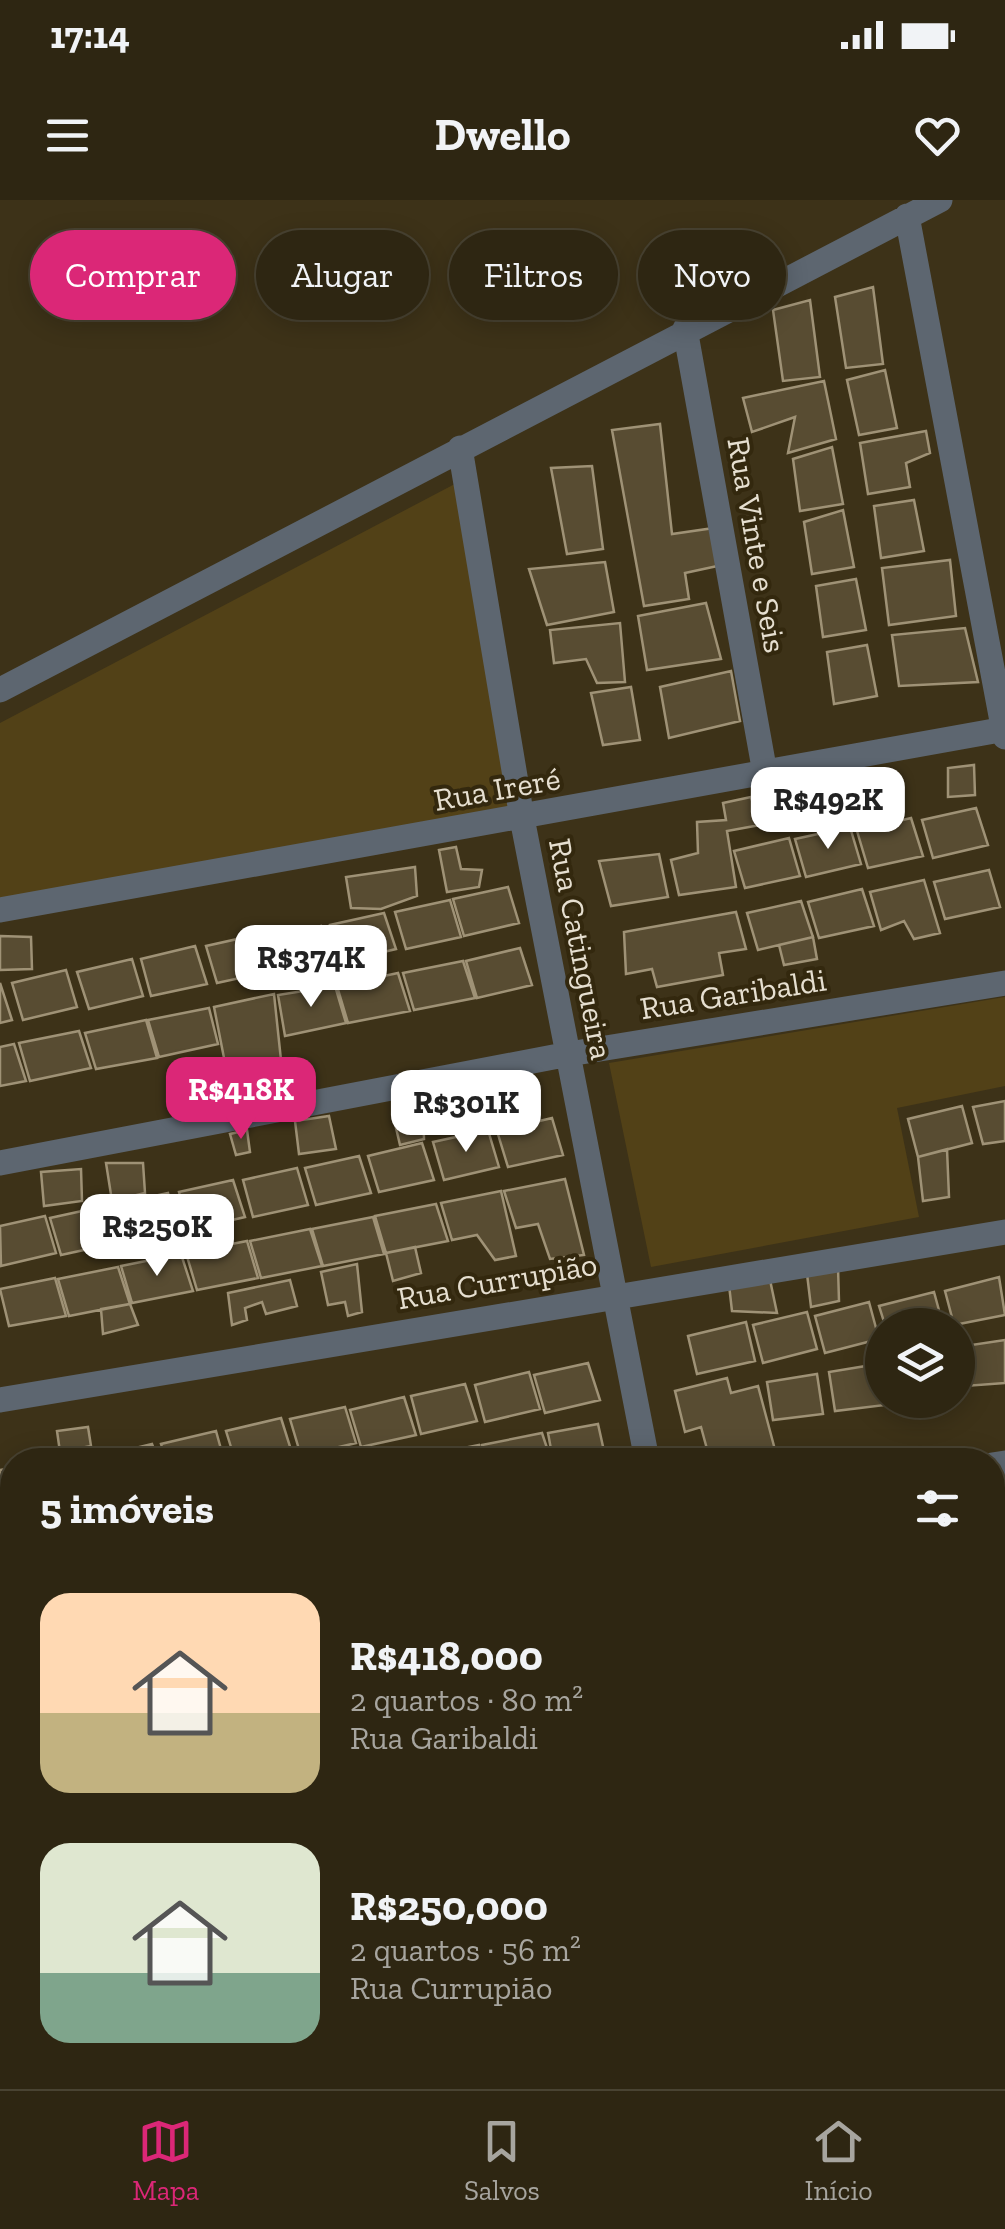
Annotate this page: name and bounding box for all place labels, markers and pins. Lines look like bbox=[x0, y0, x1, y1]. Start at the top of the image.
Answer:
pin: R$492K bbox=[747, 767, 909, 852]
pin: R$374K bbox=[230, 925, 392, 1010]
pin: R$418K bbox=[160, 1057, 322, 1142]
pin: R$301K bbox=[385, 1070, 547, 1155]
pin: R$250K bbox=[76, 1194, 238, 1279]

